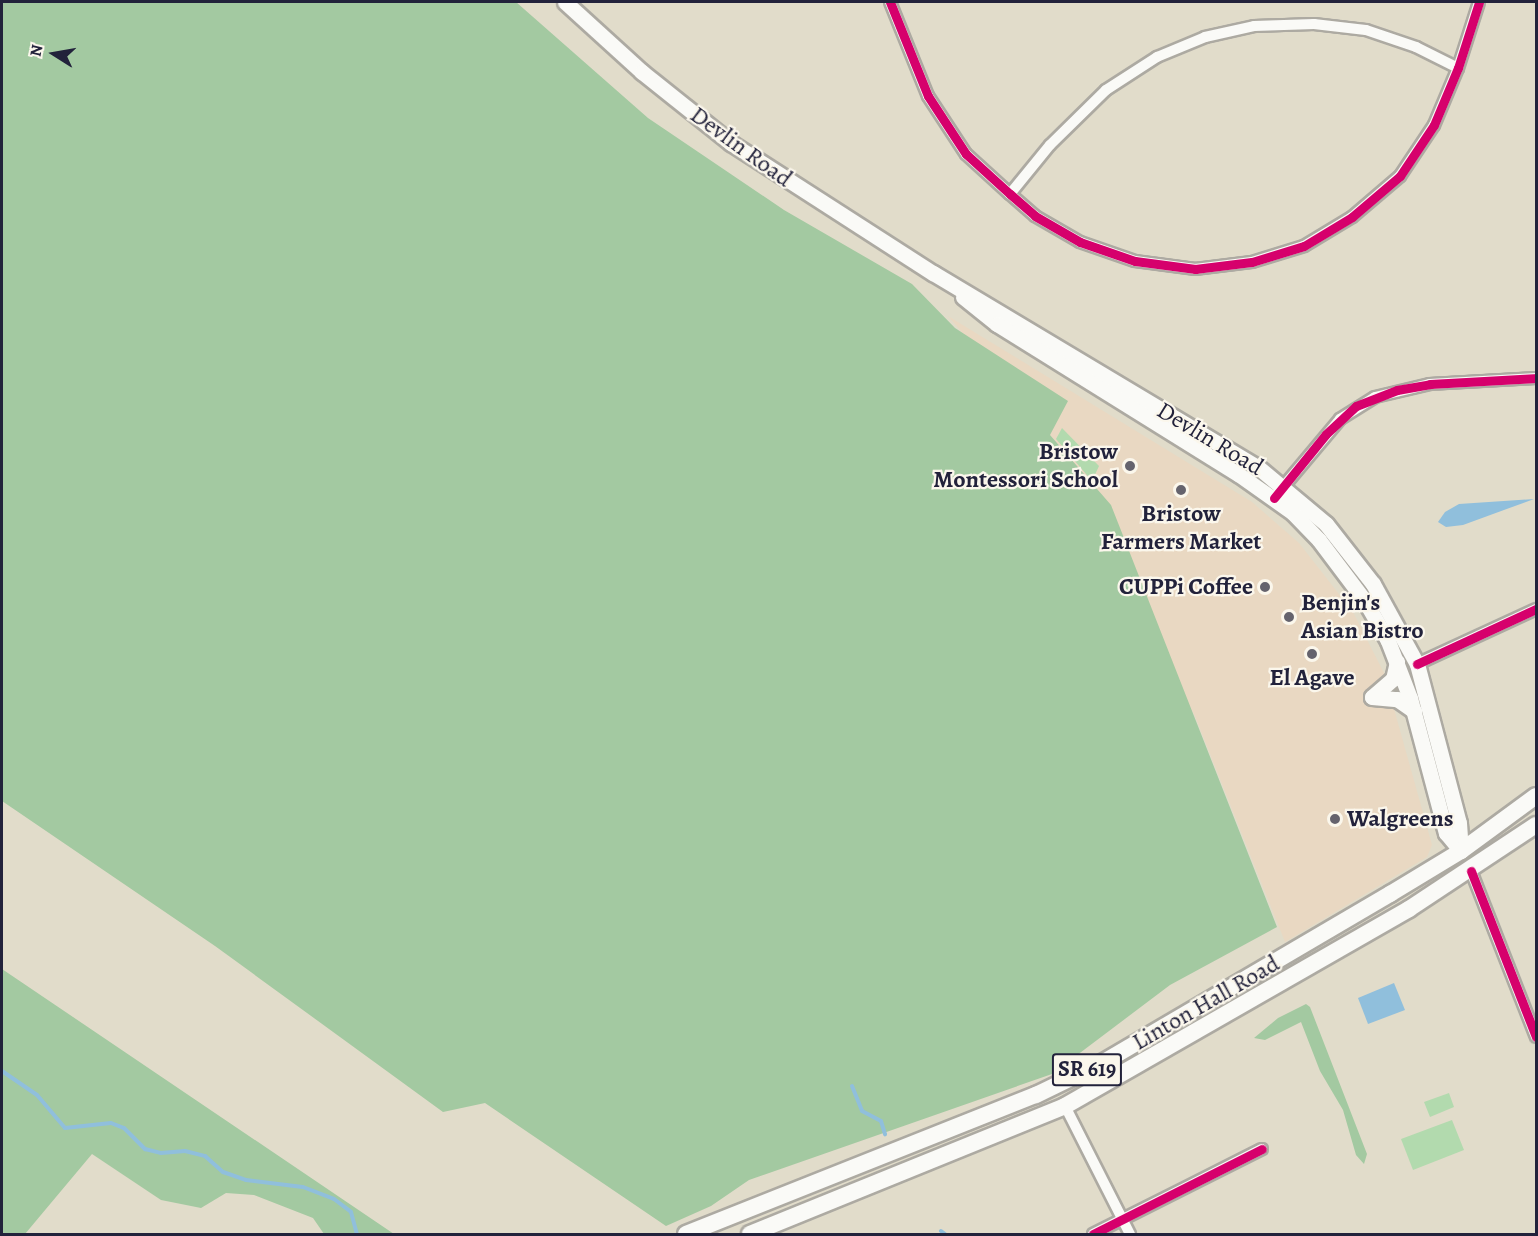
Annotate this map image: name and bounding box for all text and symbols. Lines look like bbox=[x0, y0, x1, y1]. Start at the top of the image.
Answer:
north arrow bbox=[24, 24, 84, 84]
text: N bbox=[24, 43, 48, 58]
street label: Devlin Road bbox=[684, 100, 798, 194]
street label: Devlin Road bbox=[1152, 396, 1268, 482]
place label: Bristow Montessori School bbox=[933, 438, 1118, 494]
marker: Bristow Montessori School bbox=[1123, 459, 1137, 473]
marker: Bristow Farmers Market bbox=[1174, 483, 1188, 497]
place label: Bristow Farmers Market bbox=[1101, 500, 1261, 556]
place label: CUPPi Coffee bbox=[1119, 573, 1253, 601]
marker: CUPPi Coffee bbox=[1258, 580, 1272, 594]
place label: Benjin's Asian Bistro bbox=[1301, 589, 1424, 645]
marker: Benjin's Asian Bistro bbox=[1282, 610, 1296, 624]
marker: El Agave bbox=[1305, 647, 1319, 661]
place label: El Agave bbox=[1269, 664, 1355, 692]
place label: Walgreens bbox=[1347, 805, 1454, 833]
marker: Walgreens bbox=[1328, 812, 1342, 826]
street label: Linton Hall Road bbox=[1127, 949, 1285, 1057]
road number: SR 619 bbox=[1051, 1051, 1123, 1089]

